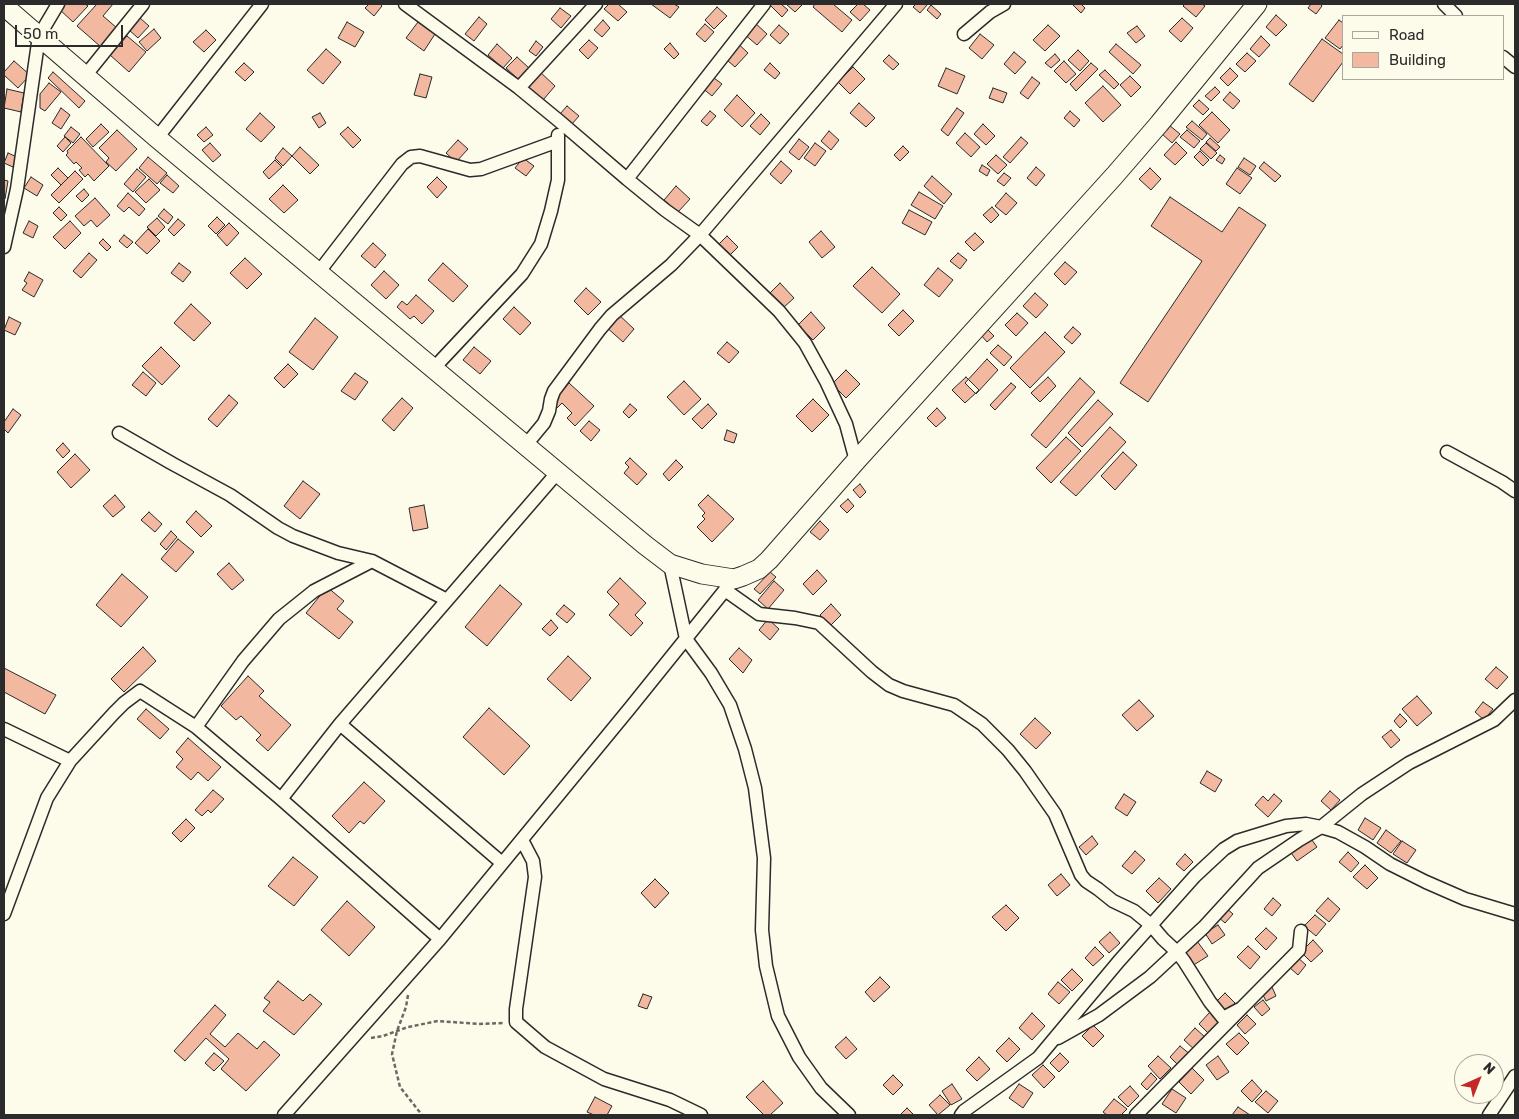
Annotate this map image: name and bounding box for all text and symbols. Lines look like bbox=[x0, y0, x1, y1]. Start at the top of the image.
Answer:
scale bar bbox=[18, 15, 125, 47]
legend bbox=[1342, 15, 1504, 80]
text: 50 m bbox=[23, 25, 58, 43]
text: Road bbox=[1389, 26, 1425, 44]
text: Building bbox=[1389, 51, 1446, 69]
north arrow bbox=[1454, 1054, 1504, 1104]
text: N bbox=[1480, 1059, 1499, 1078]

